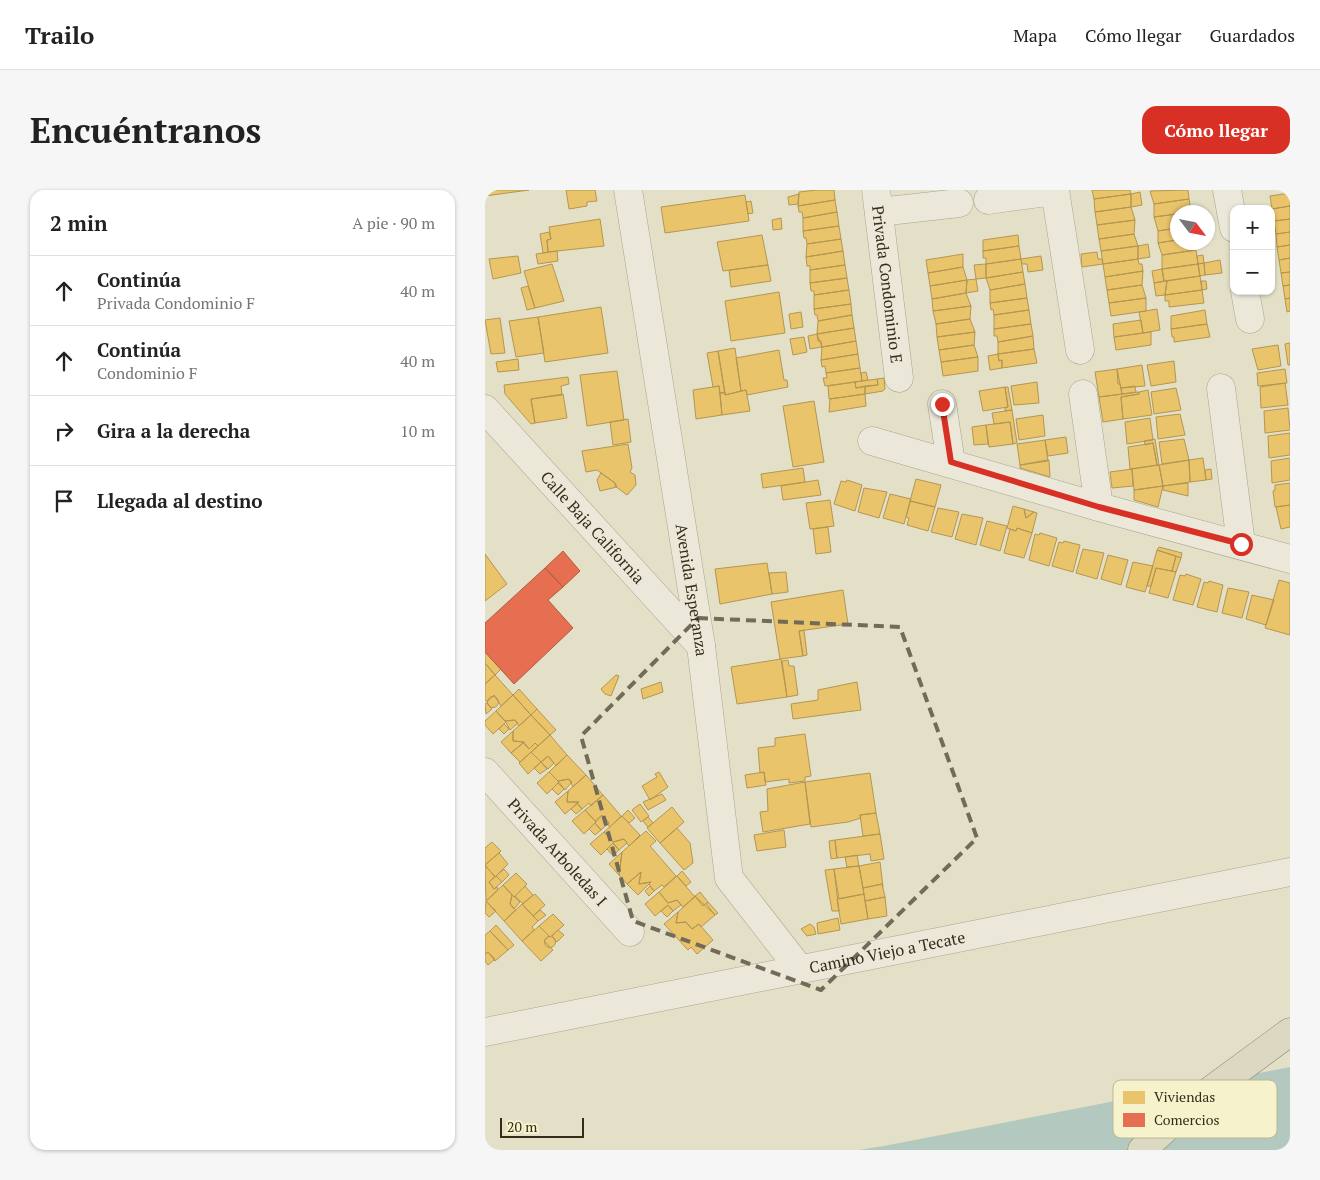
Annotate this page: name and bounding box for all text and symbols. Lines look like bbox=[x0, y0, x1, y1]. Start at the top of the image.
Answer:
text: Trailo bbox=[25, 19, 94, 51]
text: Mapa bbox=[1013, 23, 1057, 47]
text: Cómo llegar bbox=[1085, 23, 1181, 47]
text: Guardados bbox=[1209, 23, 1295, 47]
button: Cómo llegar bbox=[1142, 106, 1290, 154]
text: Encuéntranos bbox=[30, 107, 261, 153]
street label: Privada Condominio E bbox=[867, 204, 908, 364]
north arrow bbox=[1170, 205, 1215, 250]
map controls bbox=[1230, 205, 1275, 295]
button: + bbox=[1230, 205, 1275, 250]
text: 2 min bbox=[50, 209, 107, 237]
text: A pie · 90 m bbox=[352, 212, 435, 234]
button: − bbox=[1230, 250, 1275, 295]
text: Continúa bbox=[97, 267, 181, 292]
icon: ahead bbox=[50, 277, 78, 305]
text: 40 m bbox=[400, 280, 435, 302]
text: Privada Condominio F bbox=[97, 292, 255, 314]
text: Continúa bbox=[97, 337, 181, 362]
icon: ahead bbox=[50, 347, 78, 375]
text: 40 m bbox=[400, 350, 435, 372]
text: Condominio F bbox=[97, 362, 197, 384]
route end bbox=[931, 393, 954, 416]
icon: right bbox=[50, 417, 78, 445]
text: Gira a la derecha bbox=[97, 418, 250, 443]
text: 10 m bbox=[400, 420, 435, 442]
street label: Calle Baja California bbox=[536, 466, 650, 588]
icon: arrive bbox=[50, 487, 78, 515]
text: Llegada al destino bbox=[97, 488, 263, 513]
street label: Avenida Esperanza bbox=[671, 522, 713, 657]
route start bbox=[1230, 533, 1253, 556]
street label: Privada Arboledas I bbox=[503, 793, 612, 911]
street label: Camino Viejo a Tecate bbox=[807, 926, 967, 978]
legend bbox=[1113, 1080, 1277, 1138]
text: Viviendas bbox=[1154, 1087, 1215, 1106]
text: Comercios bbox=[1154, 1110, 1219, 1129]
scale bar bbox=[500, 1115, 584, 1138]
text: 20 m bbox=[507, 1117, 537, 1136]

